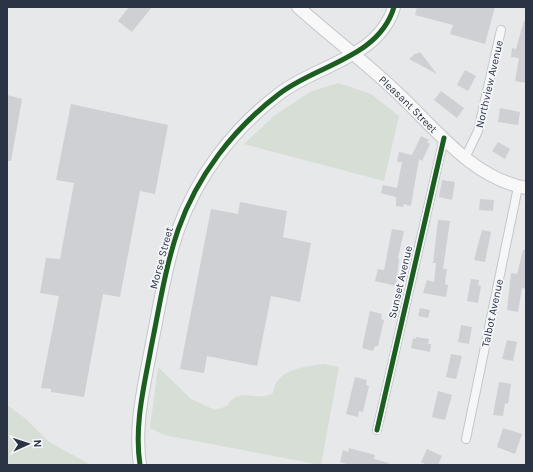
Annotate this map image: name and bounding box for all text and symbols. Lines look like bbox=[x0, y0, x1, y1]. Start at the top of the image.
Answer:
street label: Northview Avenue bbox=[473, 39, 506, 129]
street label: Pleasant Street bbox=[376, 73, 440, 136]
street label: Morse Street bbox=[147, 226, 176, 291]
street label: Sunset Avenue bbox=[386, 244, 415, 320]
street label: Talbot Avenue bbox=[479, 278, 506, 348]
north arrow bbox=[8, 424, 48, 464]
text: N bbox=[31, 439, 44, 448]

